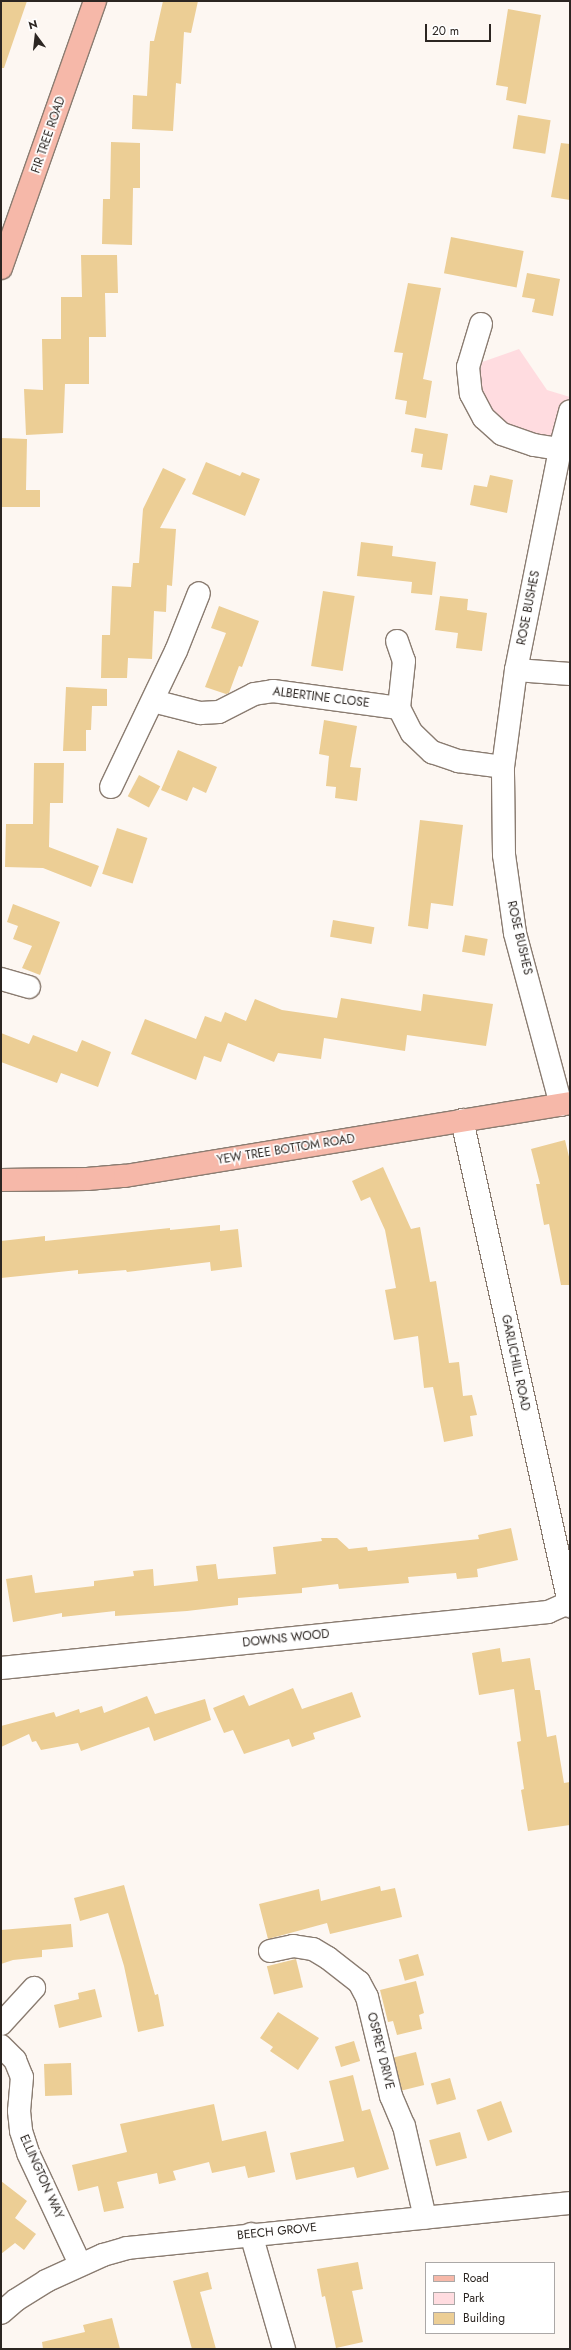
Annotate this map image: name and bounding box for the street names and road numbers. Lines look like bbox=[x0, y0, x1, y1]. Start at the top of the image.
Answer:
street label: FIR TREE ROAD bbox=[29, 95, 69, 175]
street label: ROSE BUSHES bbox=[515, 570, 543, 646]
street label: ALBERTINE CLOSE bbox=[272, 685, 370, 711]
street label: ROSE BUSHES bbox=[503, 900, 535, 976]
street label: YEW TREE BOTTOM ROAD bbox=[216, 1132, 356, 1168]
street label: GARLICHILL ROAD bbox=[498, 1314, 532, 1412]
street label: DOWNS WOOD bbox=[242, 1627, 330, 1651]
street label: OSPREY DRIVE bbox=[364, 2011, 396, 2091]
street label: ELLINGTON WAY bbox=[16, 2133, 66, 2221]
street label: BEECH GROVE bbox=[236, 2221, 318, 2243]

